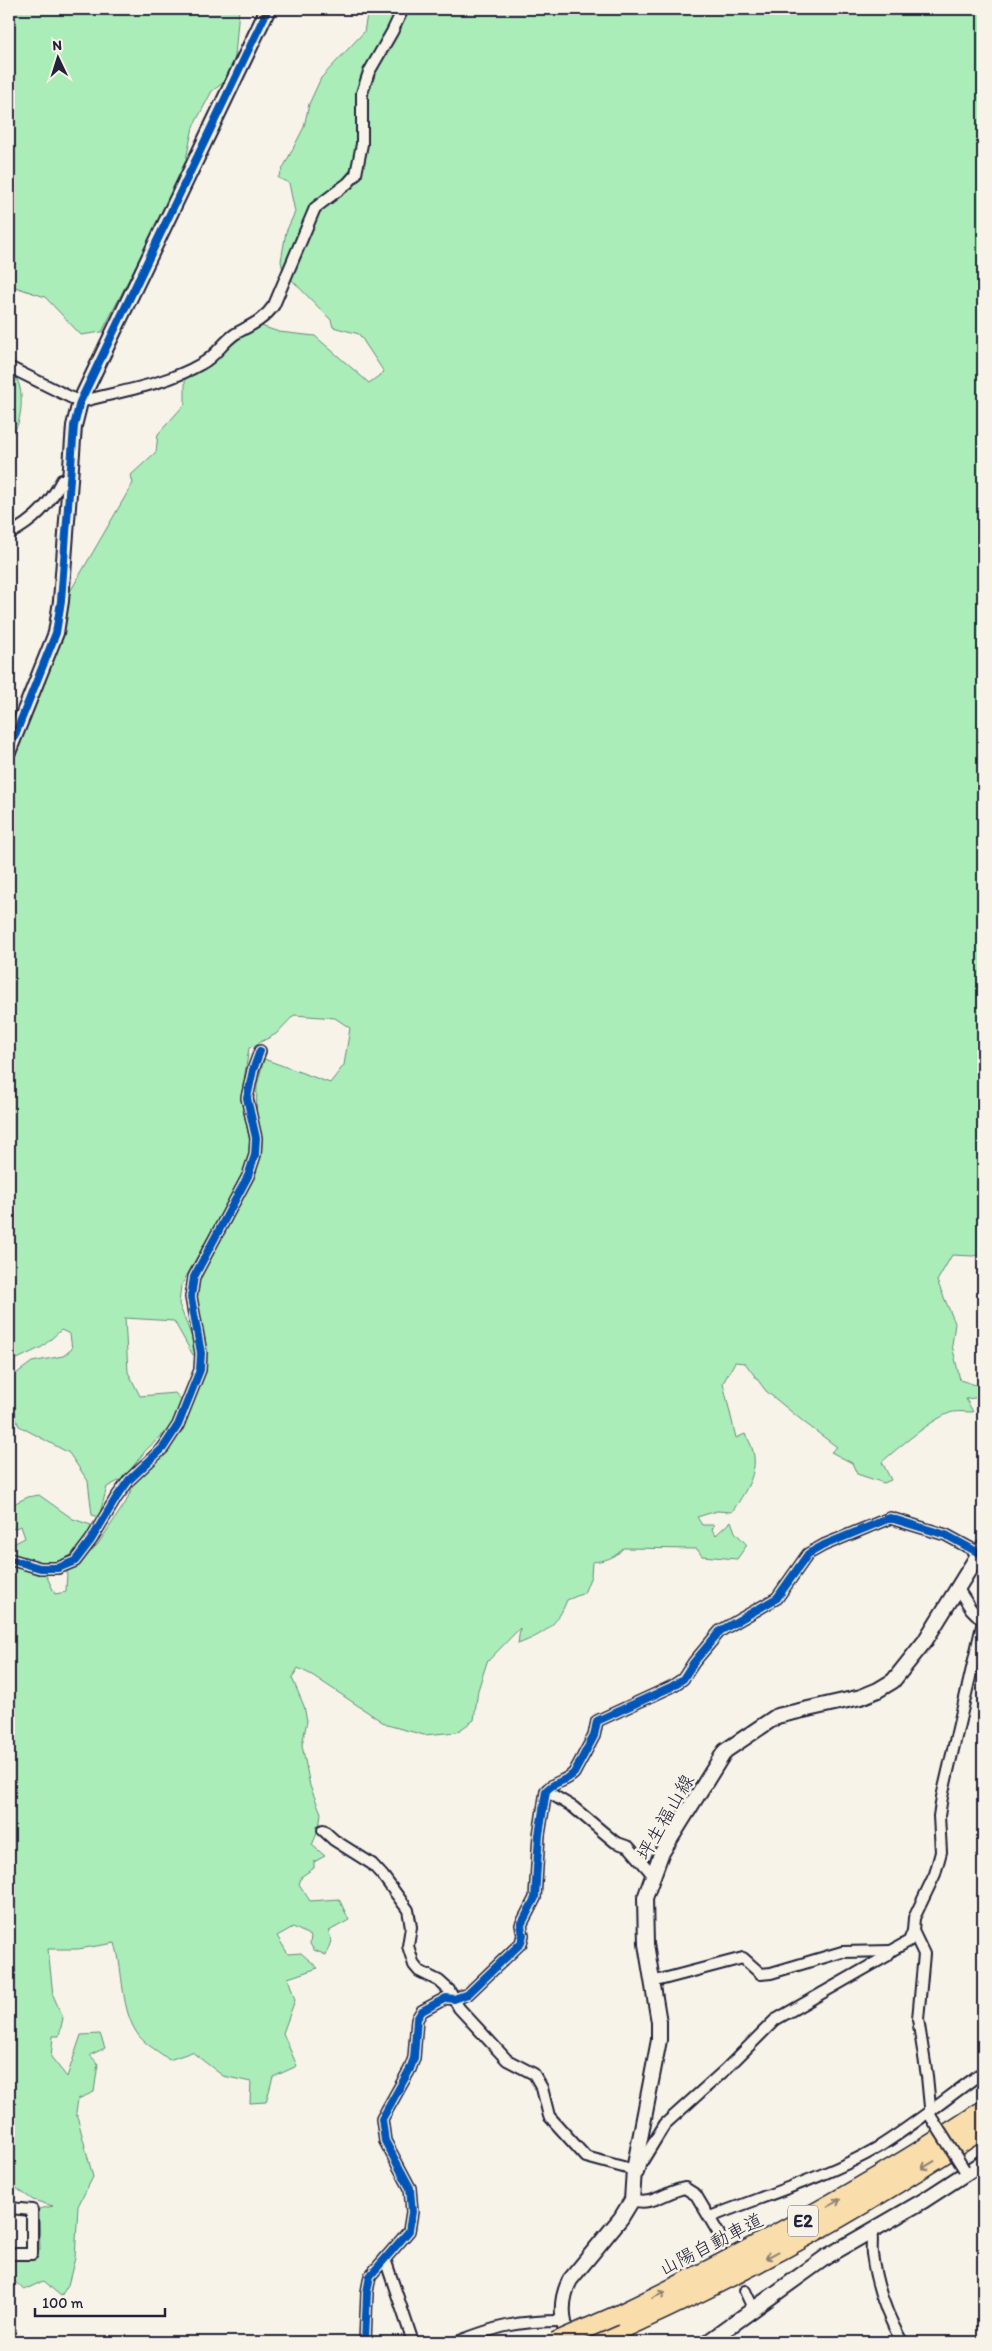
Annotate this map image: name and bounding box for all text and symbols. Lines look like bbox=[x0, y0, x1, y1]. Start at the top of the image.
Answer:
north arrow bbox=[32, 32, 82, 82]
text: N bbox=[52, 37, 62, 54]
street label: 坪生福山線 bbox=[631, 1770, 699, 1864]
one-way arrow bbox=[921, 2160, 935, 2170]
one-way arrow bbox=[826, 2198, 841, 2208]
road number: E2 bbox=[788, 2206, 818, 2236]
street label: 山陽自動車道 bbox=[655, 2208, 767, 2280]
one-way arrow bbox=[765, 2251, 780, 2260]
scale bar bbox=[35, 2286, 165, 2318]
one-way arrow bbox=[651, 2290, 666, 2299]
text: 100 m bbox=[42, 2294, 84, 2312]

